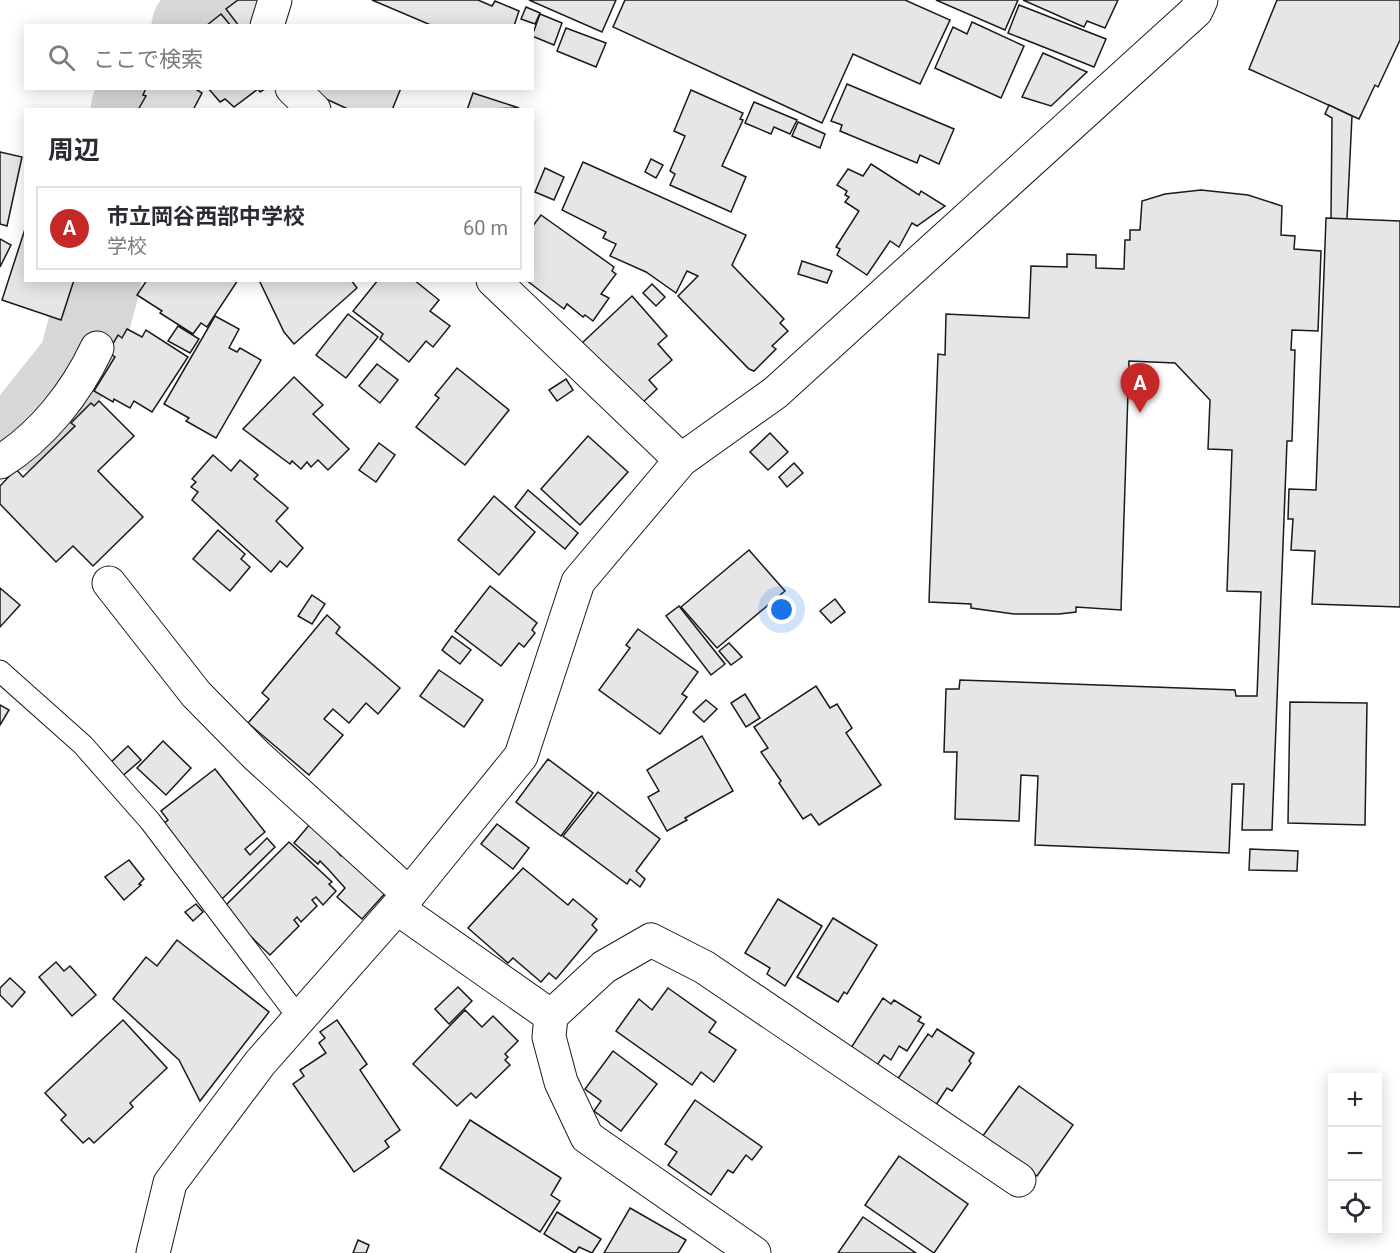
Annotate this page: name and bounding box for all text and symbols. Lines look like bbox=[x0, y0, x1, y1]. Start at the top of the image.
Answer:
search box bbox=[24, 24, 534, 90]
icon: search bbox=[45, 41, 78, 74]
text: ここで検索 bbox=[93, 47, 203, 72]
text: 周辺 bbox=[48, 135, 100, 165]
text: 市立岡谷西部中学校 bbox=[107, 204, 305, 229]
text: A bbox=[63, 216, 76, 240]
text: 60 m bbox=[463, 216, 508, 240]
text: 学校 bbox=[107, 234, 147, 258]
pin: A bbox=[1120, 364, 1160, 413]
your location bbox=[767, 595, 796, 624]
map controls bbox=[1328, 1073, 1382, 1235]
button: + bbox=[1328, 1073, 1382, 1127]
button: − bbox=[1328, 1127, 1382, 1181]
button: locate bbox=[1328, 1181, 1382, 1235]

